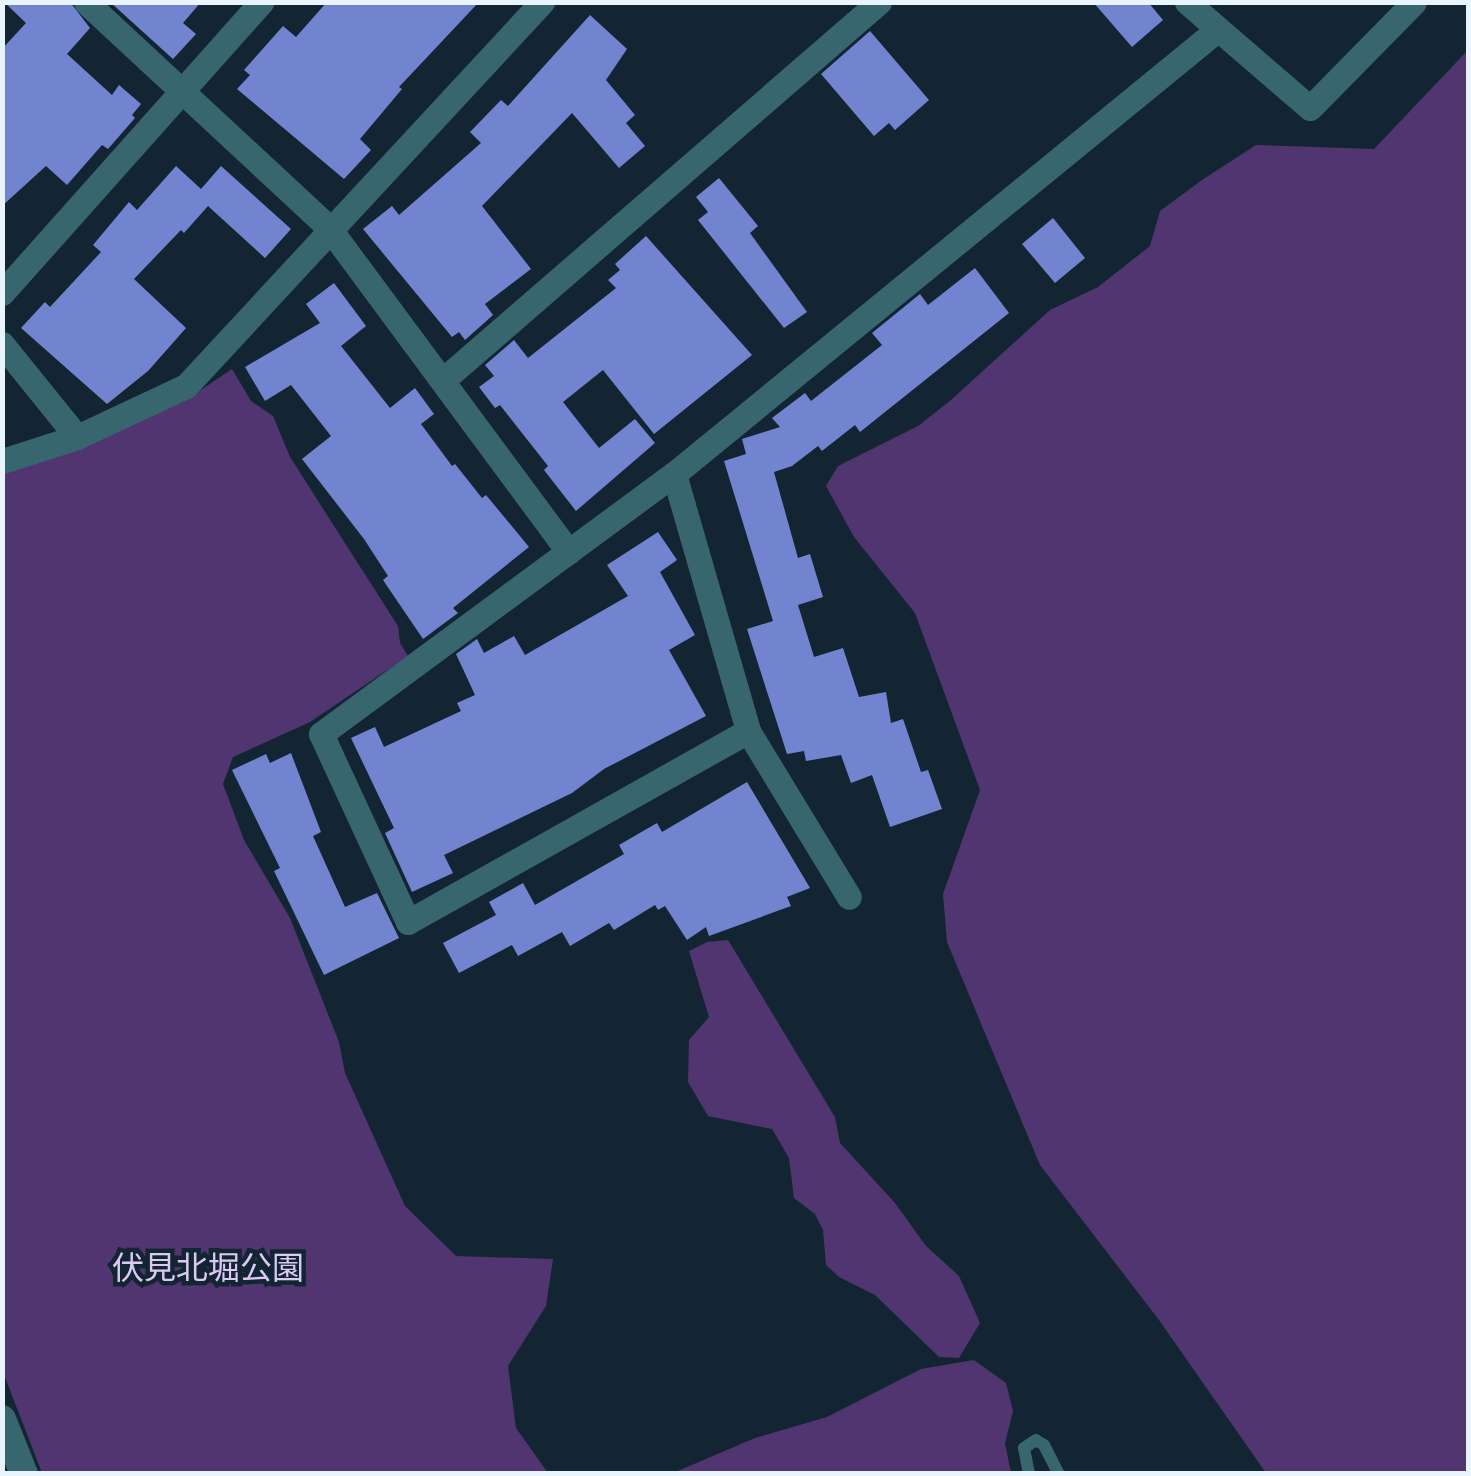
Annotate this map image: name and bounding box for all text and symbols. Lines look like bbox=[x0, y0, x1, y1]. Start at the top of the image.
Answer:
park label: 伏見北堀公園 bbox=[112, 1248, 304, 1286]

